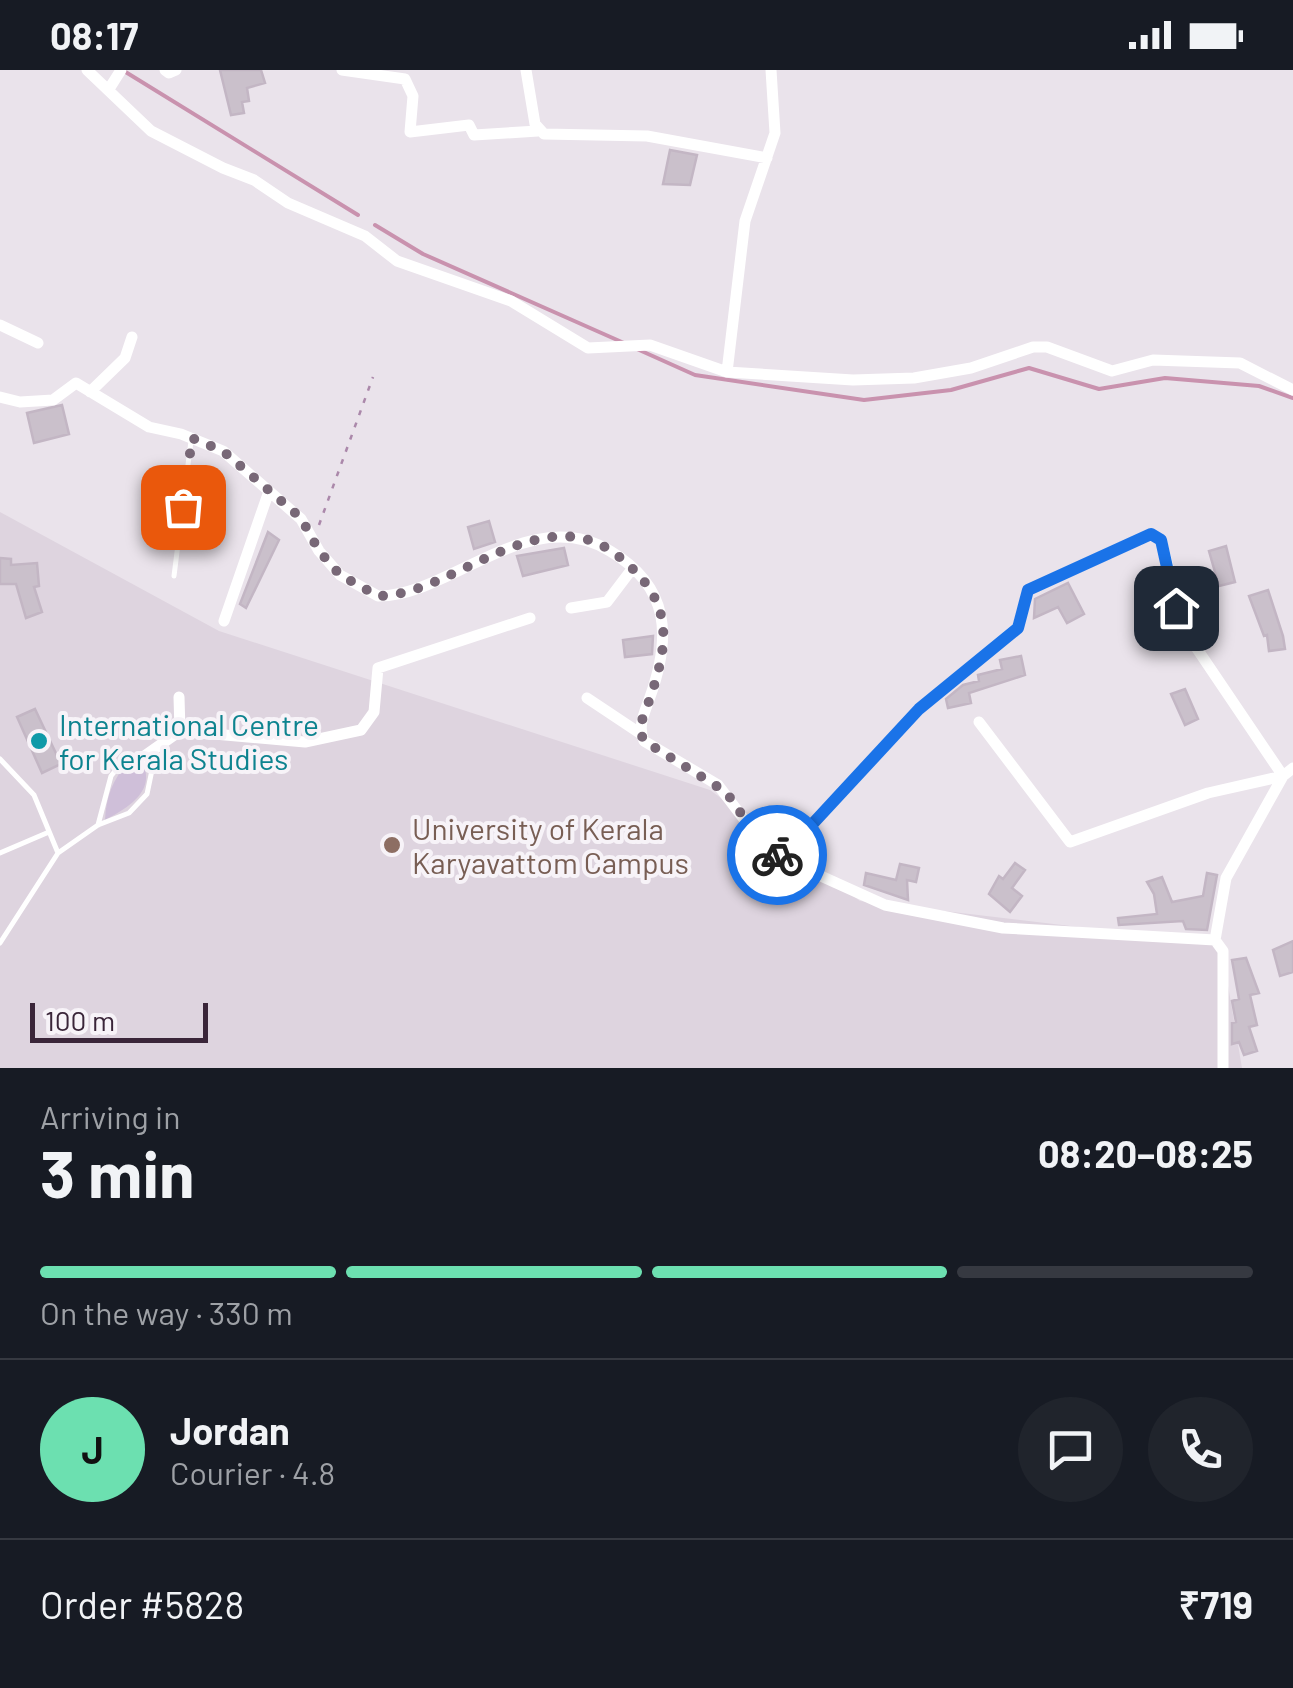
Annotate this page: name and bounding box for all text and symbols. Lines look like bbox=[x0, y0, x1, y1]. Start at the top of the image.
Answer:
text: 08:17 bbox=[50, 12, 138, 58]
pin bbox=[141, 465, 226, 550]
icon: bag bbox=[156, 480, 211, 535]
pin bbox=[1134, 566, 1219, 651]
icon: home bbox=[1149, 581, 1204, 636]
place label: International Centre for Kerala Studies bbox=[59, 706, 319, 776]
marker: International Centre for Kerala Studies bbox=[28, 730, 50, 752]
courier bbox=[727, 805, 827, 905]
place label: University of Kerala Karyavattom Campus bbox=[412, 810, 689, 880]
icon: bike bbox=[750, 828, 805, 883]
marker: University of Kerala Karyavattom Campus bbox=[381, 834, 403, 856]
scale bar bbox=[30, 998, 208, 1043]
text: 100 m bbox=[45, 1003, 115, 1037]
text: Arriving in bbox=[40, 1097, 180, 1135]
text: 08:20–08:25 bbox=[1038, 1130, 1253, 1176]
text: 3 min bbox=[40, 1133, 195, 1211]
text: On the way · 330 m bbox=[40, 1293, 293, 1331]
button: chat bbox=[1018, 1397, 1123, 1502]
button: phone bbox=[1148, 1397, 1253, 1502]
text: Jordan bbox=[170, 1407, 290, 1453]
text: J bbox=[81, 1426, 104, 1472]
text: Courier · 4.8 bbox=[170, 1453, 335, 1491]
text: Order #5828 bbox=[40, 1581, 244, 1627]
text: ₹719 bbox=[1179, 1581, 1253, 1627]

